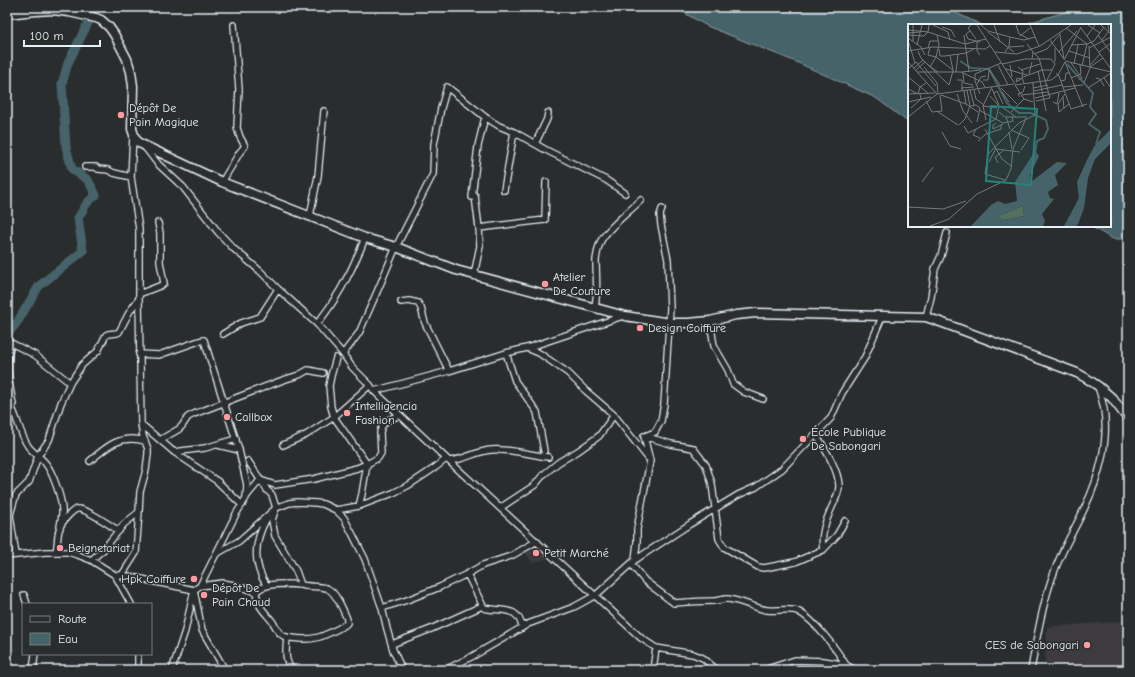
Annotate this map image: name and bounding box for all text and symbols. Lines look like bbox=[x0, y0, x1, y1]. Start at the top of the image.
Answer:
scale bar bbox=[24, 22, 100, 48]
inset map bbox=[908, 24, 1111, 227]
text: 100 m bbox=[30, 29, 63, 43]
place label: Dépôt De Pain Magique bbox=[129, 101, 198, 129]
marker: Dépôt De Pain Magique bbox=[116, 110, 126, 120]
place label: Atelier De Couture bbox=[553, 270, 611, 298]
marker: Atelier De Couture bbox=[540, 279, 550, 289]
place label: Design Coiffure bbox=[648, 321, 726, 335]
marker: Design Coiffure bbox=[635, 323, 645, 333]
place label: Intelligencia Fashion bbox=[355, 399, 417, 427]
marker: Intelligencia Fashion bbox=[342, 408, 352, 418]
place label: Callbox bbox=[235, 410, 272, 424]
marker: Callbox bbox=[222, 412, 232, 422]
place label: École Publique De Sabongari bbox=[811, 425, 886, 453]
marker: École Publique De Sabongari bbox=[798, 434, 808, 444]
place label: Beignetariat bbox=[68, 541, 130, 555]
marker: Beignetariat bbox=[55, 543, 65, 553]
place label: Petit Marché bbox=[544, 546, 609, 560]
marker: Petit Marché bbox=[531, 548, 541, 558]
place label: Hpk Coiffure bbox=[121, 572, 186, 586]
marker: Hpk Coiffure bbox=[189, 574, 199, 584]
place label: Dépôt De Pain Chaud bbox=[212, 581, 270, 609]
marker: Dépôt De Pain Chaud bbox=[199, 590, 209, 600]
legend bbox=[22, 603, 152, 655]
text: Route bbox=[58, 612, 87, 626]
text: Eau bbox=[58, 632, 78, 646]
place label: CES de Sabongari bbox=[985, 638, 1079, 652]
marker: CES de Sabongari bbox=[1082, 640, 1092, 650]

